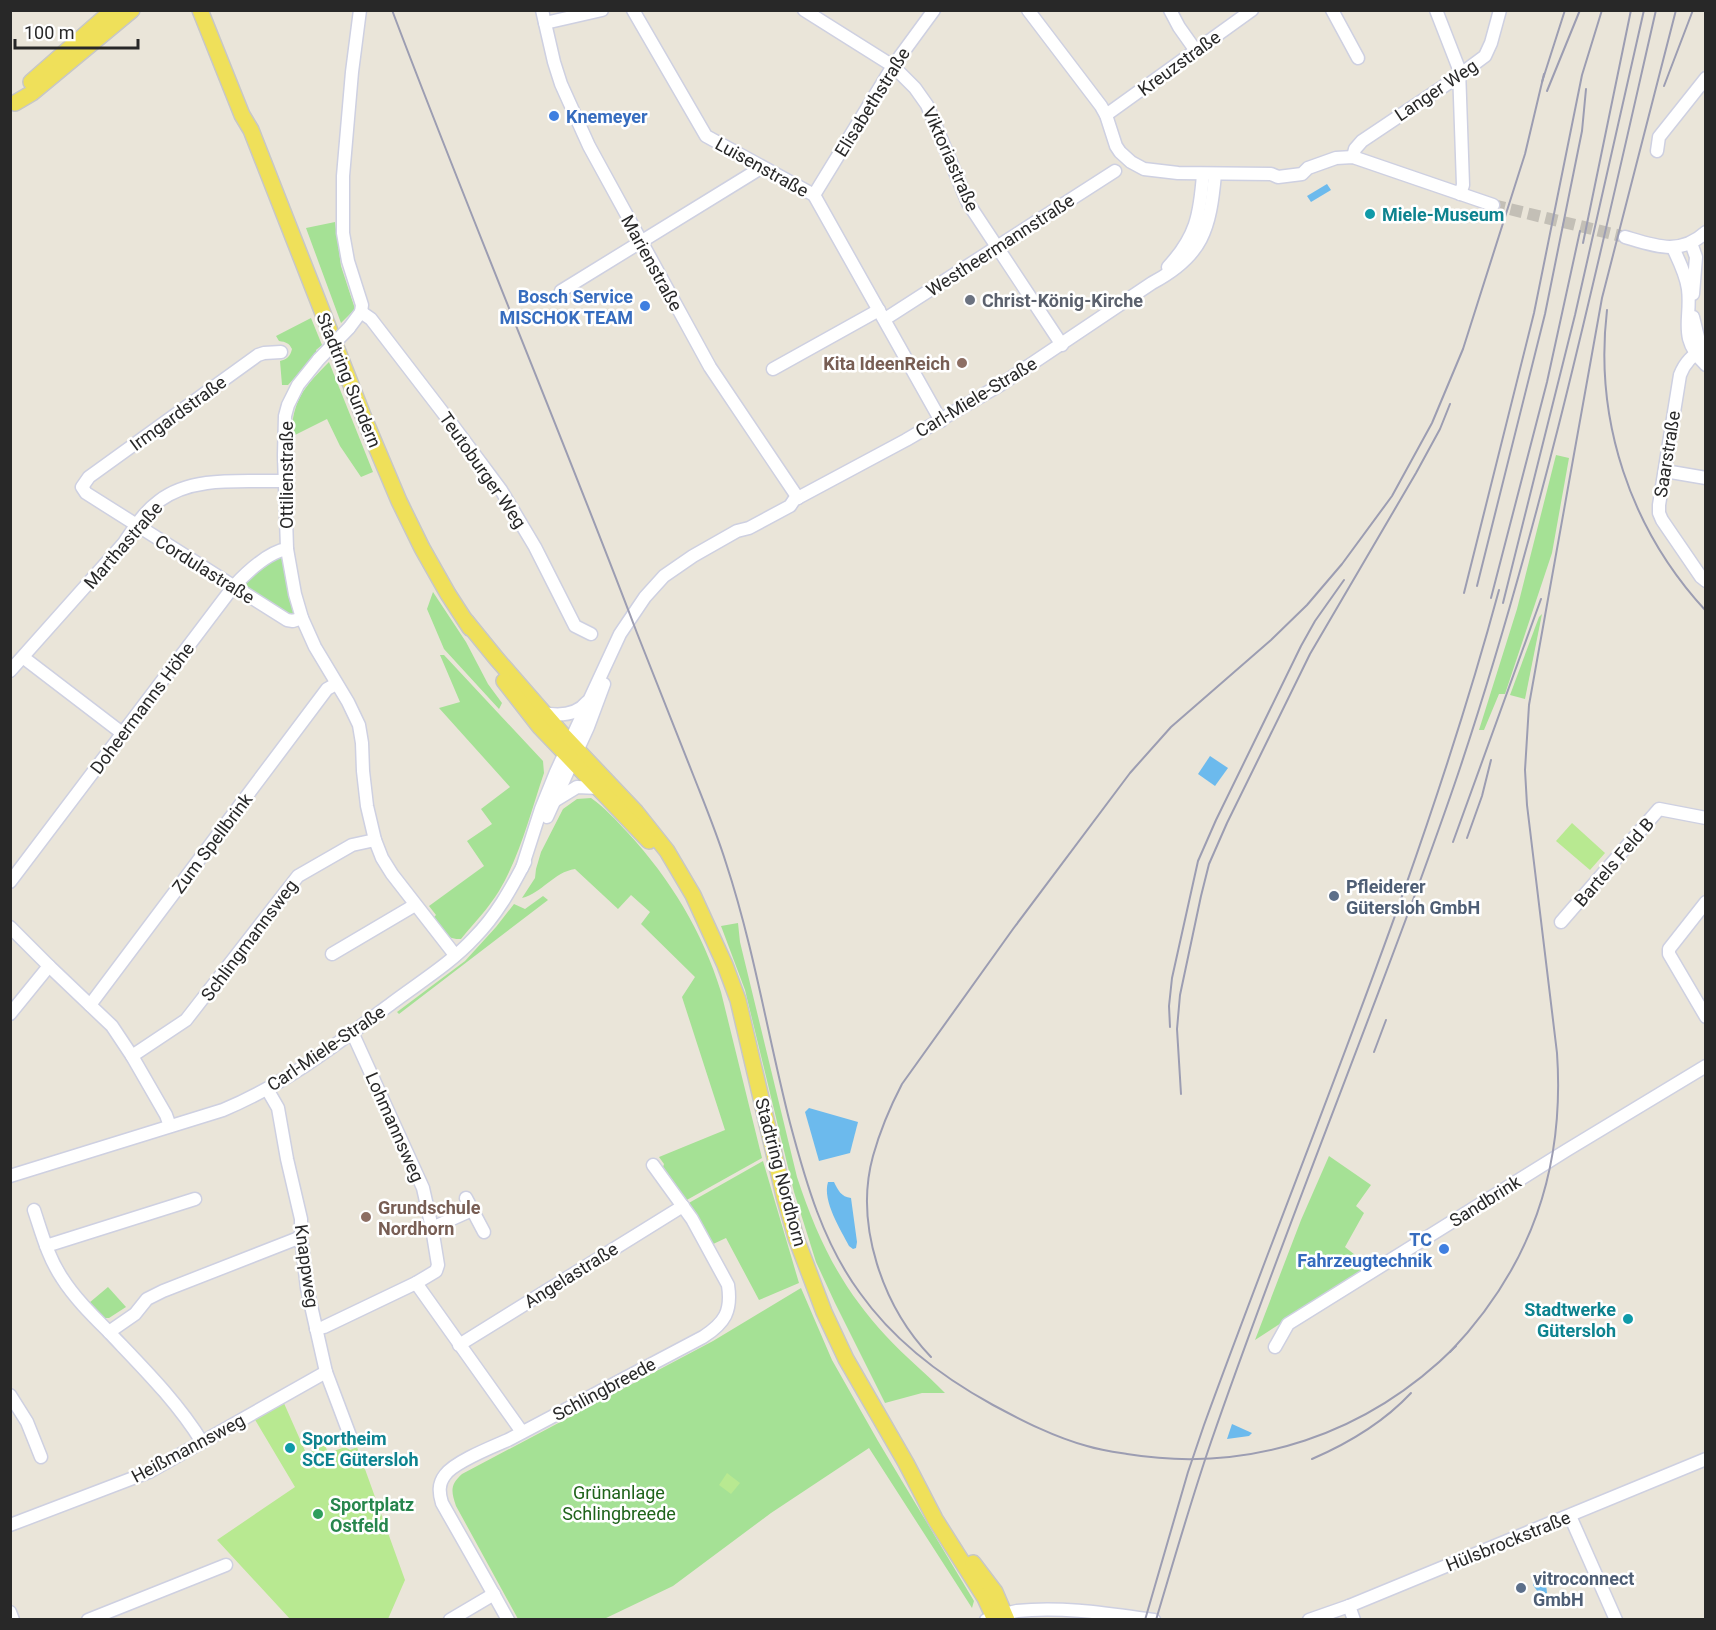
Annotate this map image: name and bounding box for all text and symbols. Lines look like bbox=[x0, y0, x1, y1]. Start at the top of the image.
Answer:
scale bar bbox=[15, 12, 138, 50]
text: 100 m bbox=[24, 22, 75, 43]
street label: Kreuzstraße bbox=[1134, 26, 1224, 100]
street label: Elisabethstraße bbox=[830, 44, 914, 160]
street label: Langer Weg bbox=[1391, 55, 1481, 125]
street label: Viktoriastraße bbox=[919, 103, 983, 215]
place label: Knemeyer bbox=[566, 106, 648, 127]
marker: Knemeyer bbox=[547, 109, 561, 123]
street label: Luisenstraße bbox=[712, 133, 812, 201]
street label: Westheermannstraße bbox=[922, 189, 1078, 301]
place label: Miele-Museum bbox=[1382, 204, 1504, 225]
marker: Miele-Museum bbox=[1363, 207, 1377, 221]
street label: Marienstraße bbox=[617, 211, 687, 315]
place label: Bosch Service MISCHOK TEAM bbox=[499, 286, 633, 328]
place label: Christ-König-Kirche bbox=[982, 290, 1143, 311]
marker: Christ-König-Kirche bbox=[963, 293, 977, 307]
marker: Bosch Service MISCHOK TEAM bbox=[638, 299, 652, 313]
street label: Stadtring Sundern bbox=[312, 309, 386, 451]
street label: Carl-Miele-Straße bbox=[912, 352, 1040, 442]
place label: Kita IdeenReich bbox=[823, 353, 950, 374]
marker: Kita IdeenReich bbox=[955, 356, 969, 370]
street label: Irmgardstraße bbox=[126, 371, 230, 455]
street label: Teutoburger Weg bbox=[435, 408, 531, 532]
street label: Saarstraße bbox=[1650, 409, 1684, 499]
street label: Ottilienstraße bbox=[276, 421, 297, 529]
street label: Marthastraße bbox=[79, 497, 167, 593]
street label: Cordulastraße bbox=[151, 530, 259, 608]
street label: Doheermanns Höhe bbox=[86, 638, 198, 778]
street label: Zum Spellbrink bbox=[168, 788, 257, 897]
street label: Bartels Feld B bbox=[1570, 813, 1658, 911]
street label: Schlingmannsweg bbox=[196, 875, 302, 1005]
place label: Pfleiderer Gütersloh GmbH bbox=[1346, 876, 1480, 918]
marker: Pfleiderer Gütersloh GmbH bbox=[1327, 889, 1341, 903]
street label: Carl-Miele-Straße bbox=[263, 1001, 389, 1095]
street label: Lohmannsweg bbox=[361, 1069, 429, 1185]
street label: Stadtring Nordhorn bbox=[751, 1095, 811, 1249]
street label: Sandbrink bbox=[1445, 1170, 1525, 1231]
place label: Grundschule Nordhorn bbox=[378, 1197, 481, 1239]
marker: Grundschule Nordhorn bbox=[359, 1210, 373, 1224]
street label: Knappweg bbox=[291, 1223, 323, 1309]
place label: TC Fahrzeugtechnik bbox=[1297, 1229, 1432, 1271]
street label: Angelastraße bbox=[520, 1238, 622, 1312]
marker: TC Fahrzeugtechnik bbox=[1437, 1242, 1451, 1256]
place label: Stadtwerke Gütersloh bbox=[1524, 1299, 1616, 1341]
marker: Stadtwerke Gütersloh bbox=[1621, 1312, 1635, 1326]
street label: Schlingbreede bbox=[549, 1353, 659, 1425]
street label: Heißmannsweg bbox=[128, 1409, 248, 1487]
place label: Sportheim SCE Gütersloh bbox=[302, 1428, 418, 1470]
marker: Sportheim SCE Gütersloh bbox=[283, 1441, 297, 1455]
park label: Grünanlage Schlingbreede bbox=[562, 1482, 676, 1524]
place label: Sportplatz Ostfeld bbox=[330, 1494, 414, 1536]
street label: Hülsbrockstraße bbox=[1443, 1506, 1573, 1576]
marker: Sportplatz Ostfeld bbox=[311, 1507, 325, 1521]
place label: vitroconnect GmbH bbox=[1533, 1568, 1634, 1610]
marker: vitroconnect GmbH bbox=[1514, 1581, 1528, 1595]

